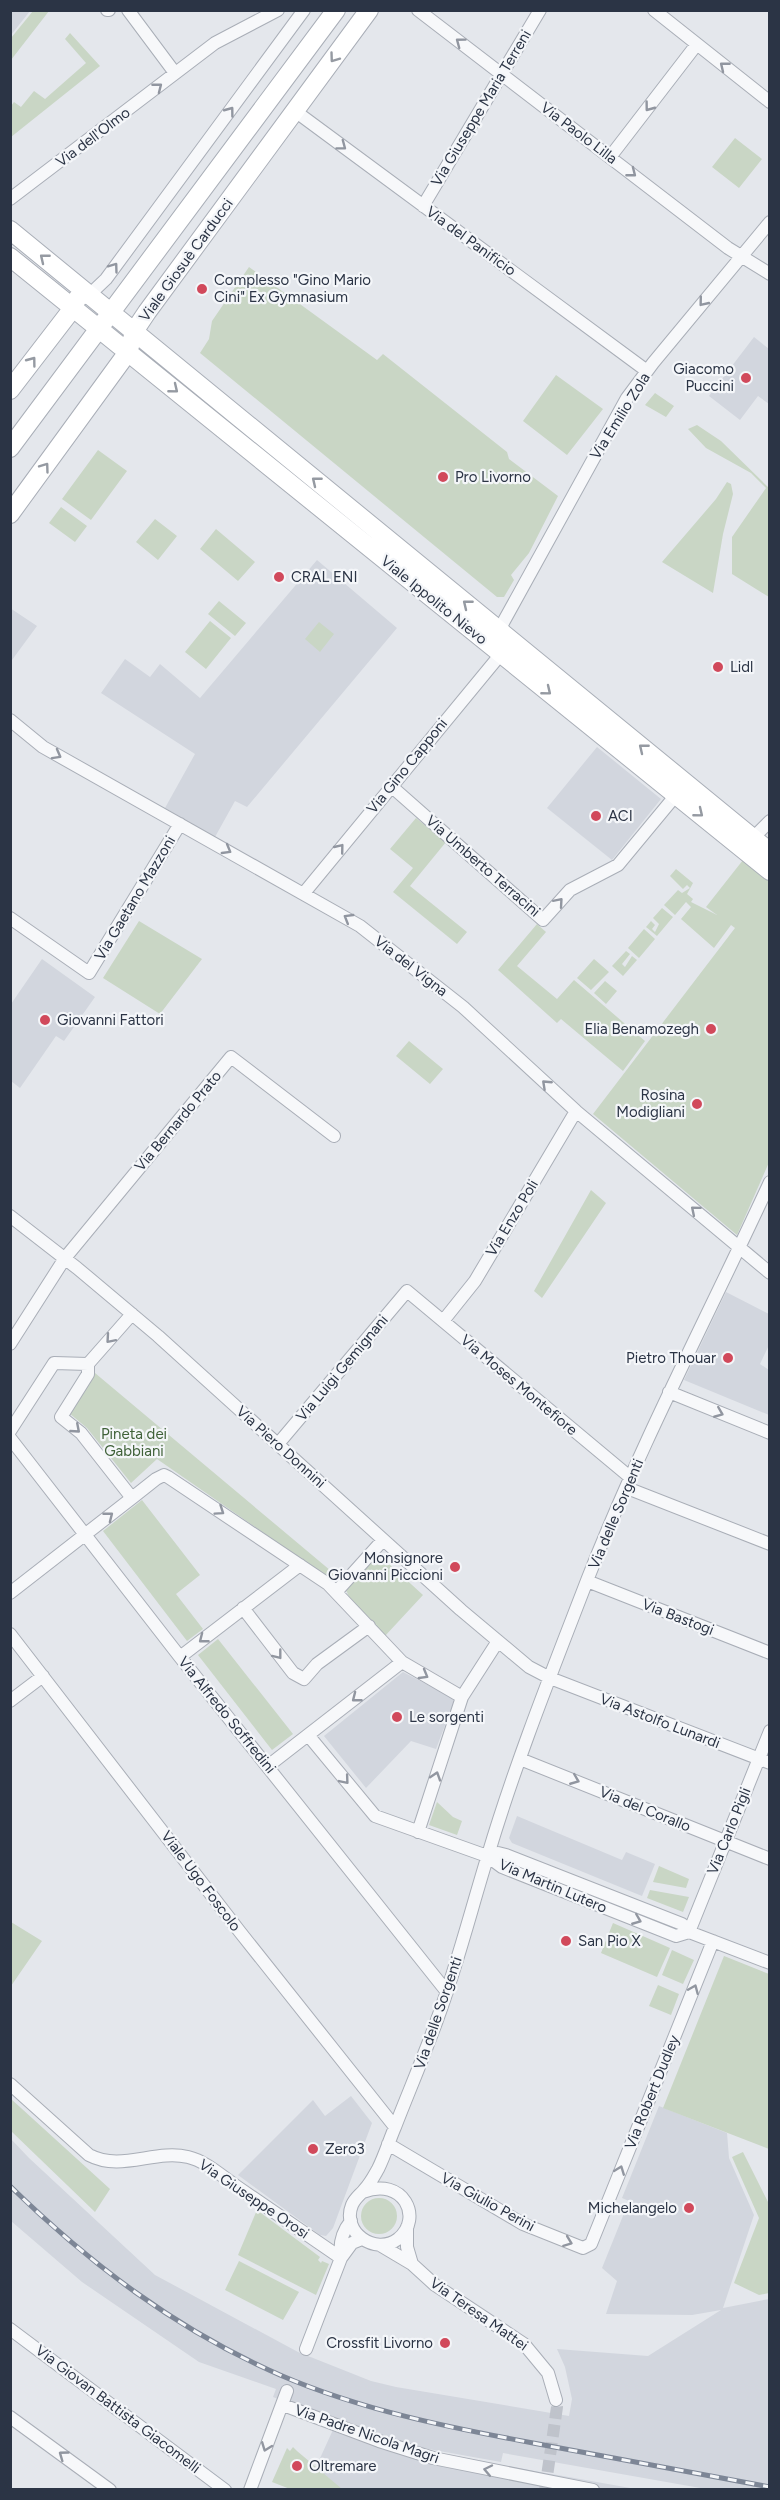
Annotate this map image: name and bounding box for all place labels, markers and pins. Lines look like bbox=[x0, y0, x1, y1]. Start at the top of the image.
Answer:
place label: Complesso "Gino Mario Cini" Ex Gymnasium bbox=[214, 271, 371, 306]
marker: Complesso "Gino Mario Cini" Ex Gymnasium bbox=[195, 282, 209, 296]
place label: Giacomo Puccini bbox=[673, 360, 734, 395]
marker: Giacomo Puccini bbox=[739, 371, 753, 385]
place label: Pro Livorno bbox=[455, 468, 531, 486]
marker: Pro Livorno bbox=[436, 470, 450, 484]
place label: CRAL ENI bbox=[291, 568, 357, 586]
marker: CRAL ENI bbox=[272, 570, 286, 584]
place label: Lidl bbox=[730, 658, 753, 676]
marker: Lidl bbox=[711, 660, 725, 674]
place label: ACI bbox=[608, 807, 633, 825]
marker: ACI bbox=[589, 809, 603, 823]
place label: Giovanni Fattori bbox=[57, 1011, 164, 1029]
marker: Giovanni Fattori bbox=[38, 1013, 52, 1027]
place label: Elia Benamozegh bbox=[584, 1020, 699, 1038]
marker: Elia Benamozegh bbox=[704, 1022, 718, 1036]
place label: Rosina Modigliani bbox=[616, 1086, 685, 1121]
marker: Rosina Modigliani bbox=[690, 1097, 704, 1111]
place label: Pietro Thouar bbox=[626, 1349, 716, 1367]
marker: Pietro Thouar bbox=[721, 1351, 735, 1365]
place label: Monsignore Giovanni Piccioni bbox=[328, 1549, 443, 1584]
marker: Monsignore Giovanni Piccioni bbox=[448, 1560, 462, 1574]
place label: Le sorgenti bbox=[409, 1708, 484, 1726]
marker: Le sorgenti bbox=[390, 1710, 404, 1724]
place label: San Pio X bbox=[578, 1932, 642, 1950]
marker: San Pio X bbox=[559, 1934, 573, 1948]
place label: Zero3 bbox=[325, 2140, 365, 2158]
marker: Zero3 bbox=[306, 2142, 320, 2156]
place label: Michelangelo bbox=[588, 2199, 677, 2217]
marker: Michelangelo bbox=[682, 2201, 696, 2215]
place label: Crossfit Livorno bbox=[326, 2334, 433, 2352]
marker: Crossfit Livorno bbox=[438, 2336, 452, 2350]
place label: Oltremare bbox=[309, 2457, 377, 2475]
marker: Oltremare bbox=[290, 2459, 304, 2473]

